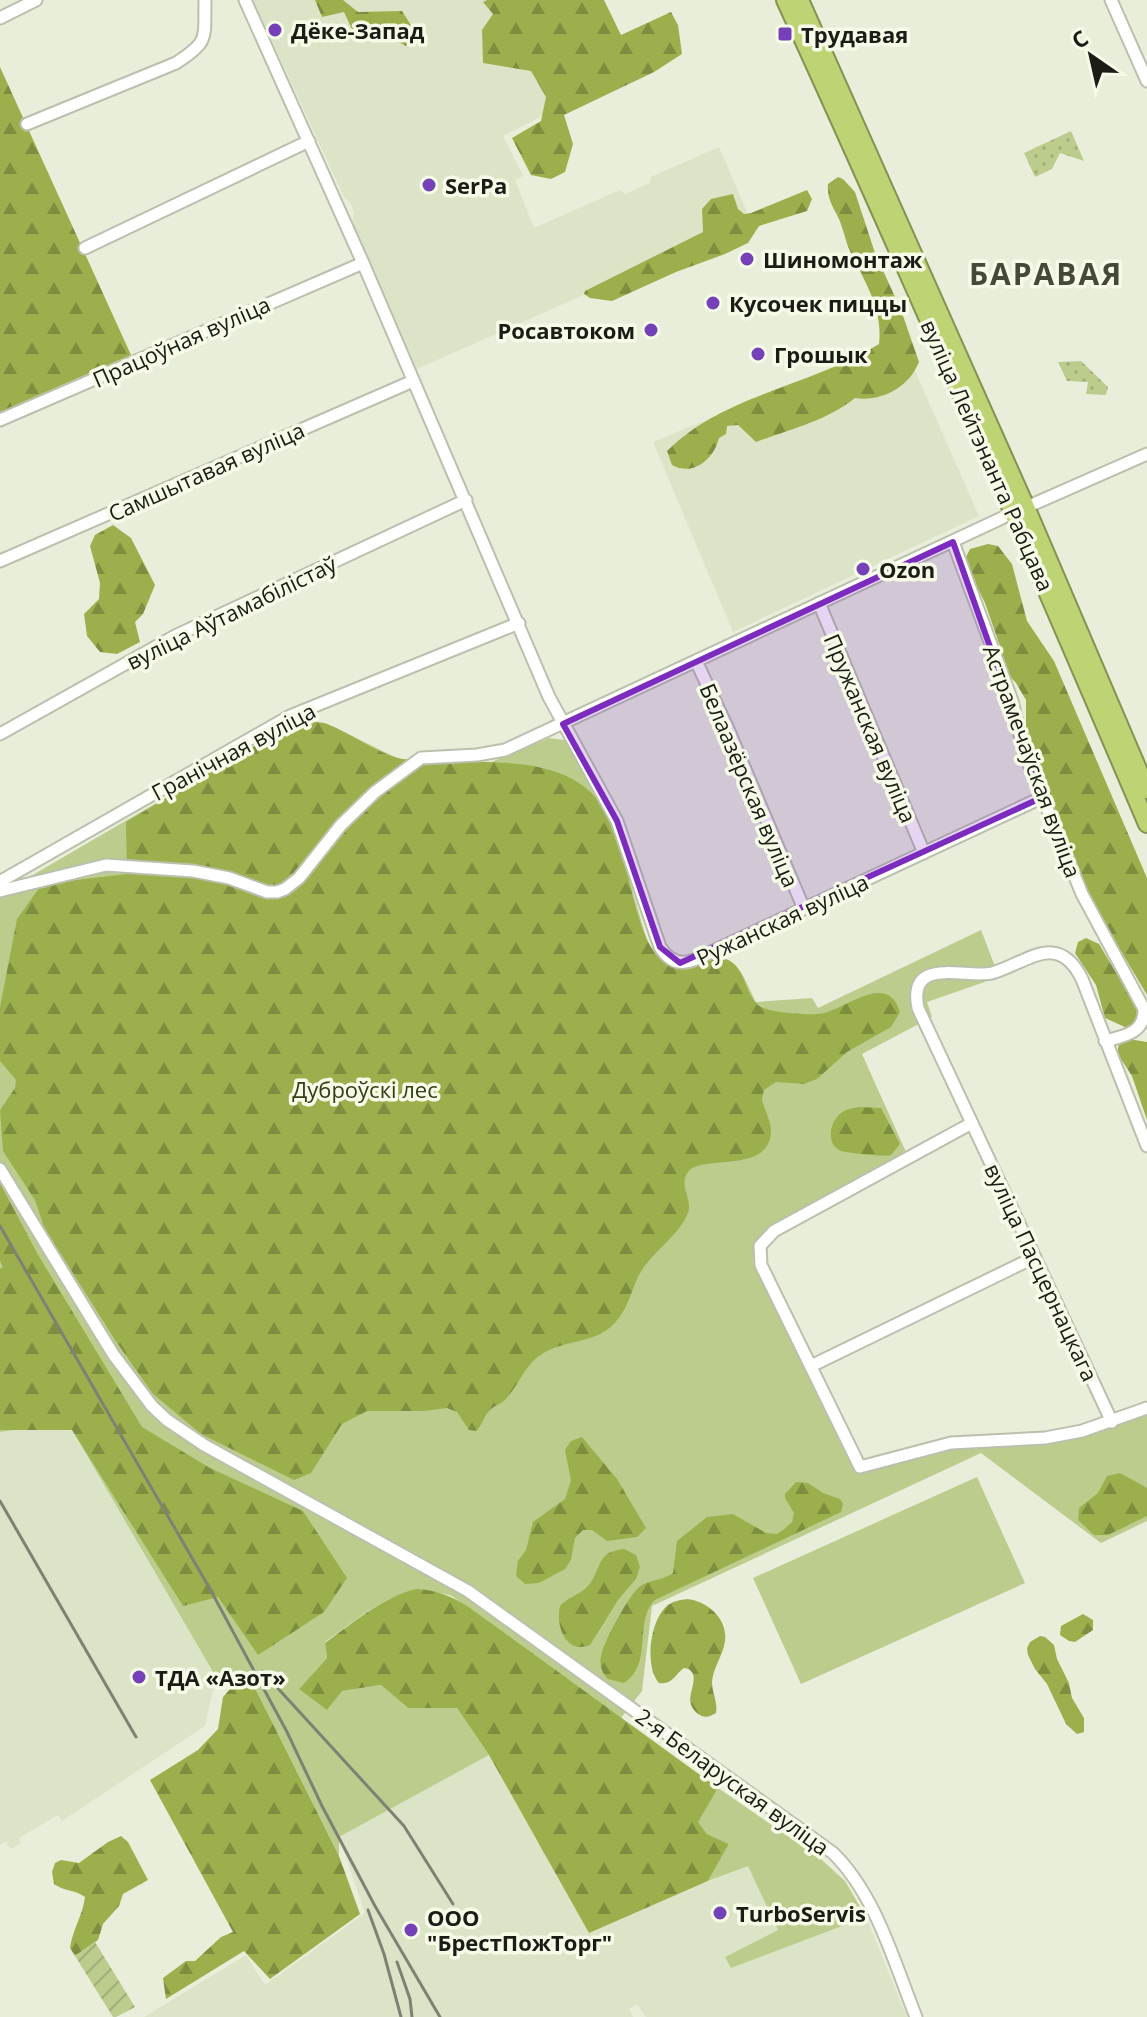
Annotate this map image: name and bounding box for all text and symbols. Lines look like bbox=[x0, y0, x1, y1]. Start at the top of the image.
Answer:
place label: Дёке-Запад bbox=[291, 15, 425, 45]
north arrow bbox=[1051, 16, 1131, 96]
place label: Трудавая bbox=[801, 19, 908, 49]
marker: Дёке-Запад bbox=[266, 21, 284, 39]
text: С bbox=[1065, 22, 1093, 55]
marker: Трудавая bbox=[776, 25, 794, 43]
place label: SerPa bbox=[445, 170, 507, 200]
marker: SerPa bbox=[420, 176, 438, 194]
place label: Шиномонтаж bbox=[763, 244, 923, 274]
marker: Шиномонтаж bbox=[738, 250, 756, 268]
district label: БАРАВАЯ bbox=[969, 253, 1123, 294]
street label: Працоўная вуліца bbox=[87, 288, 275, 394]
place label: Кусочек пиццы bbox=[729, 288, 907, 318]
marker: Кусочек пиццы bbox=[704, 294, 722, 312]
street label: вуліца Лейтэнанта Рабцава bbox=[914, 314, 1062, 596]
place label: Росавтоком bbox=[498, 315, 635, 345]
marker: Росавтоком bbox=[642, 321, 660, 339]
place label: Грошык bbox=[774, 339, 868, 369]
marker: Грошык bbox=[749, 345, 767, 363]
street label: Самшытавая вуліца bbox=[103, 414, 309, 528]
street label: вуліца Аўтамабілістаў bbox=[121, 548, 342, 676]
place label: Ozon bbox=[879, 554, 935, 584]
marker: Ozon bbox=[854, 560, 872, 578]
street label: Пружанская вуліца bbox=[818, 629, 924, 827]
street label: Астрамечаўская вуліца bbox=[977, 641, 1089, 881]
street label: Белаазёрская вуліца bbox=[693, 678, 807, 892]
street label: Гранічная вуліца bbox=[146, 695, 320, 807]
street label: Ружанская вуліца bbox=[691, 866, 873, 972]
park label: Дуброўскі лес bbox=[292, 1074, 438, 1104]
street label: вуліца Пасцернацкага bbox=[978, 1158, 1106, 1386]
place label: ТДА «Азот» bbox=[155, 1662, 286, 1692]
marker: ТДА «Азот» bbox=[130, 1668, 148, 1686]
street label: 2-я Беларуская вуліца bbox=[630, 1701, 836, 1861]
place label: TurboServis bbox=[736, 1898, 866, 1928]
place label: ООО "БрестПожТорг" bbox=[427, 1902, 612, 1957]
marker: TurboServis bbox=[711, 1904, 729, 1922]
marker: ООО "БрестПожТорг" bbox=[402, 1921, 420, 1939]

